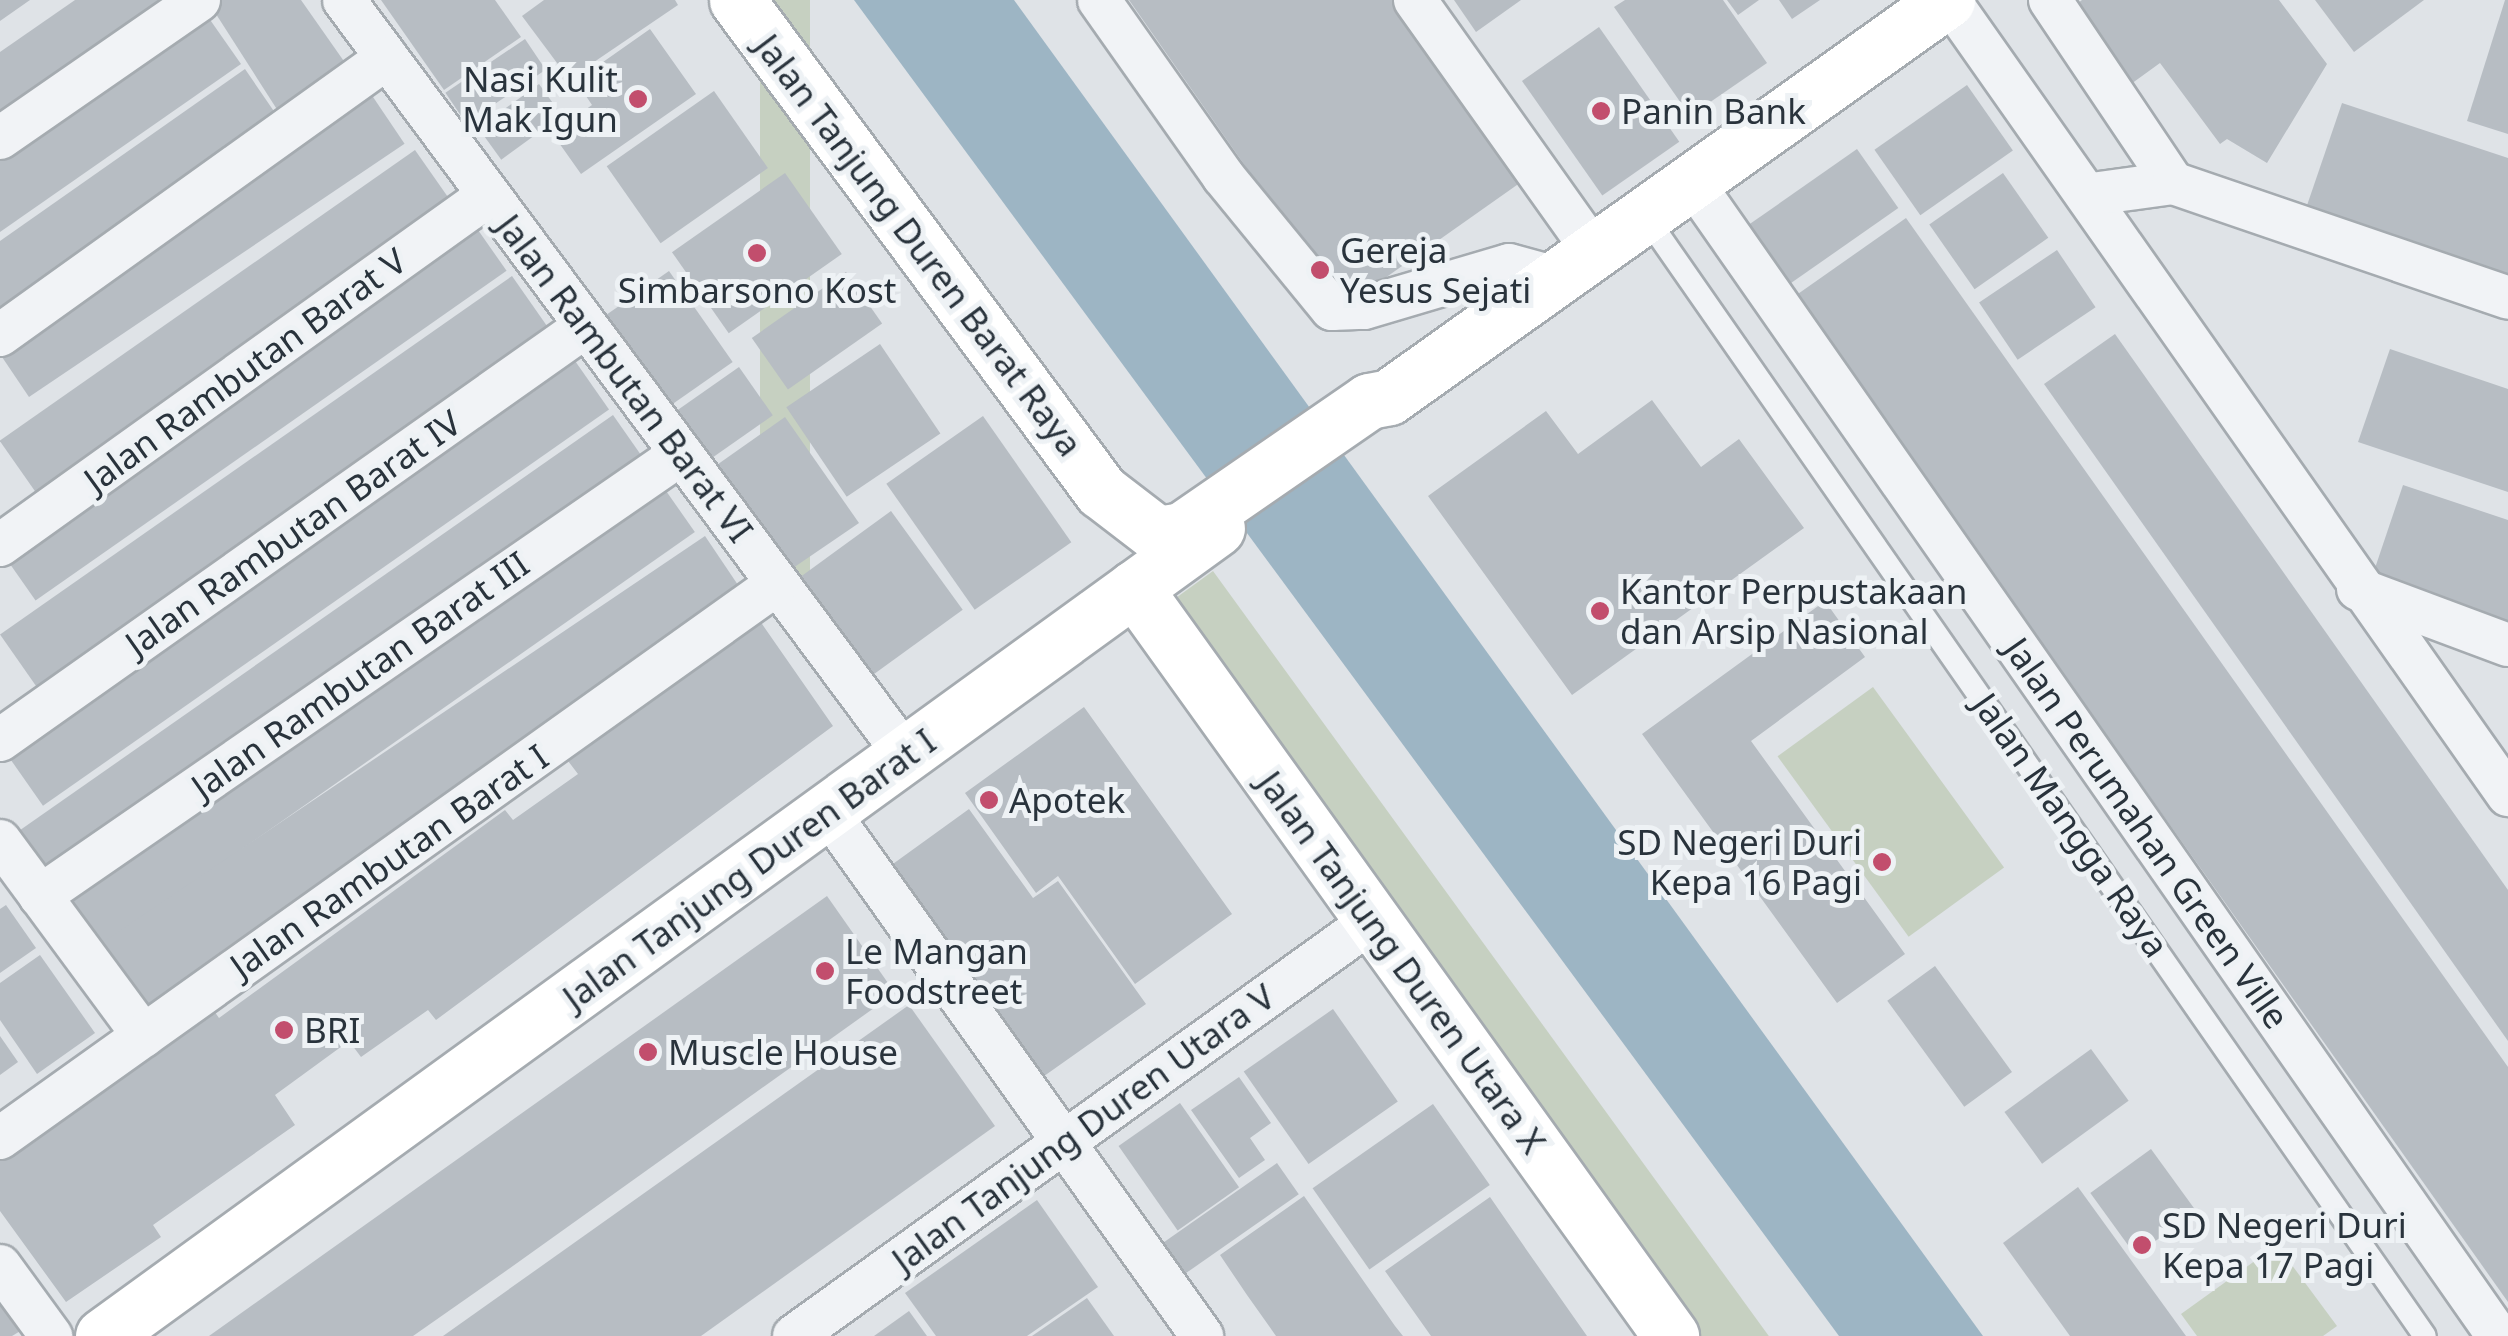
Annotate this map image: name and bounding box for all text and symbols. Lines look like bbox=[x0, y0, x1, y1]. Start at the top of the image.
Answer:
street label: Jalan Tanjung Duren Barat Raya bbox=[747, 26, 1091, 464]
place label: Nasi Kulit Mak Igun bbox=[462, 58, 618, 140]
marker: Nasi Kulit Mak Igun bbox=[627, 88, 649, 110]
place label: Panin Bank bbox=[1621, 90, 1806, 132]
marker: Panin Bank bbox=[1590, 100, 1612, 122]
street label: Jalan Rambutan Barat VI bbox=[488, 206, 762, 550]
place label: Gereja Yesus Sejati bbox=[1340, 229, 1531, 311]
street label: Jalan Rambutan Barat V bbox=[76, 239, 414, 501]
marker: Simbarsono Kost bbox=[746, 242, 768, 264]
marker: Gereja Yesus Sejati bbox=[1309, 259, 1331, 281]
place label: Simbarsono Kost bbox=[618, 269, 896, 311]
street label: Jalan Rambutan Barat IV bbox=[117, 401, 469, 665]
street label: Jalan Rambutan Barat III bbox=[183, 543, 537, 807]
place label: Kantor Perpustakaan dan Arsip Nasional bbox=[1620, 570, 1967, 652]
marker: Kantor Perpustakaan dan Arsip Nasional bbox=[1589, 600, 1611, 622]
street label: Jalan Perumahan Green Ville bbox=[1996, 630, 2298, 1036]
street label: Jalan Mangga Raya bbox=[1964, 685, 2178, 965]
street label: Jalan Tanjung Duren Barat I bbox=[555, 720, 943, 1018]
street label: Jalan Rambutan Barat I bbox=[222, 735, 556, 987]
street label: Jalan Tanjung Duren Utara X bbox=[1249, 763, 1555, 1161]
place label: Apotek bbox=[1009, 779, 1125, 821]
marker: Apotek bbox=[978, 789, 1000, 811]
place label: SD Negeri Duri Kepa 16 Pagi bbox=[1617, 821, 1862, 903]
marker: SD Negeri Duri Kepa 16 Pagi bbox=[1871, 851, 1893, 873]
place label: Le Mangan Foodstreet bbox=[845, 930, 1028, 1012]
marker: Le Mangan Foodstreet bbox=[814, 960, 836, 982]
street label: Jalan Tanjung Duren Utara V bbox=[884, 975, 1282, 1281]
place label: BRI bbox=[304, 1009, 360, 1051]
marker: BRI bbox=[273, 1019, 295, 1041]
place label: Muscle House bbox=[668, 1031, 898, 1073]
marker: Muscle House bbox=[637, 1041, 659, 1063]
place label: SD Negeri Duri Kepa 17 Pagi bbox=[2162, 1204, 2407, 1286]
marker: SD Negeri Duri Kepa 17 Pagi bbox=[2131, 1234, 2153, 1256]

